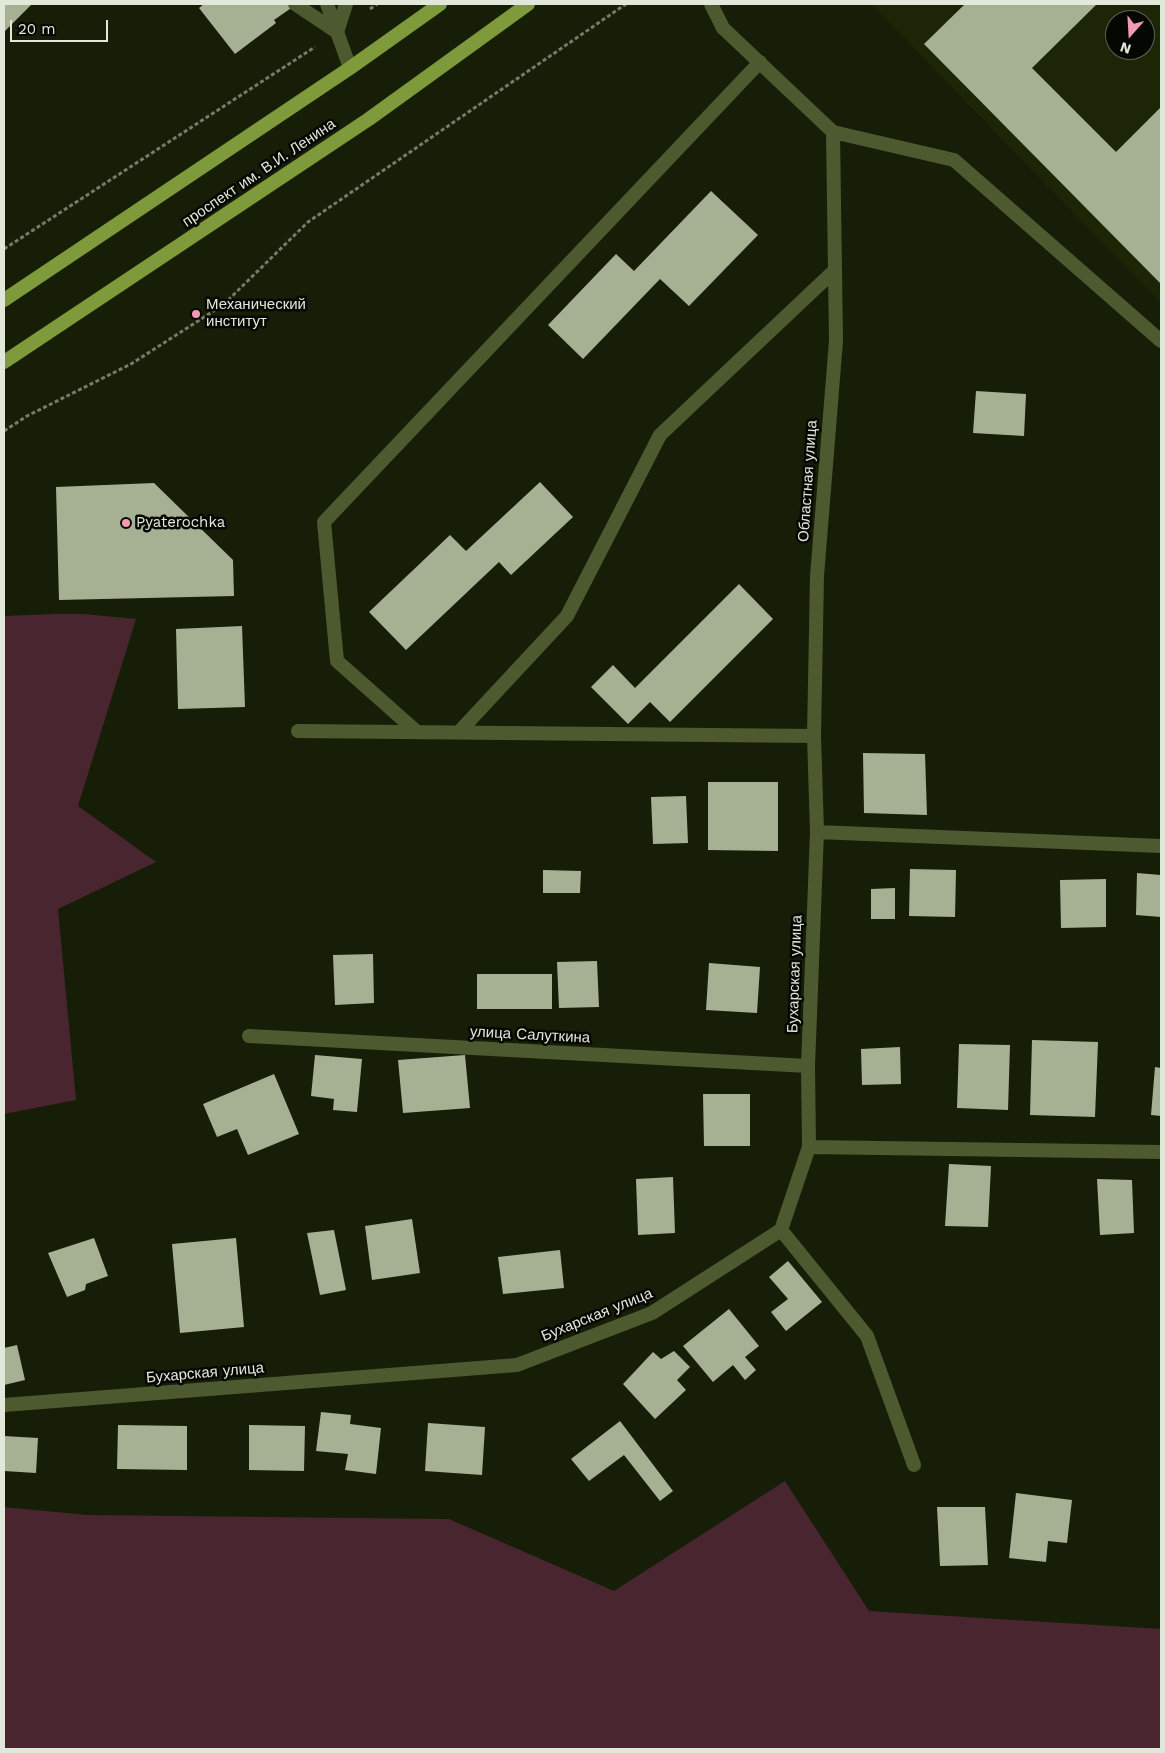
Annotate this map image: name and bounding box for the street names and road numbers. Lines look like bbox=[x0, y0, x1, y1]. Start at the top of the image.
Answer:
street label: проспект им. В.И. Ленина bbox=[179, 115, 339, 231]
street label: Областная улица bbox=[795, 419, 821, 543]
street label: Бухарская улица bbox=[784, 915, 806, 1033]
street label: улица Салуткина bbox=[469, 1023, 591, 1047]
street label: Бухарская улица bbox=[539, 1285, 655, 1345]
street label: Бухарская улица bbox=[145, 1359, 265, 1387]

